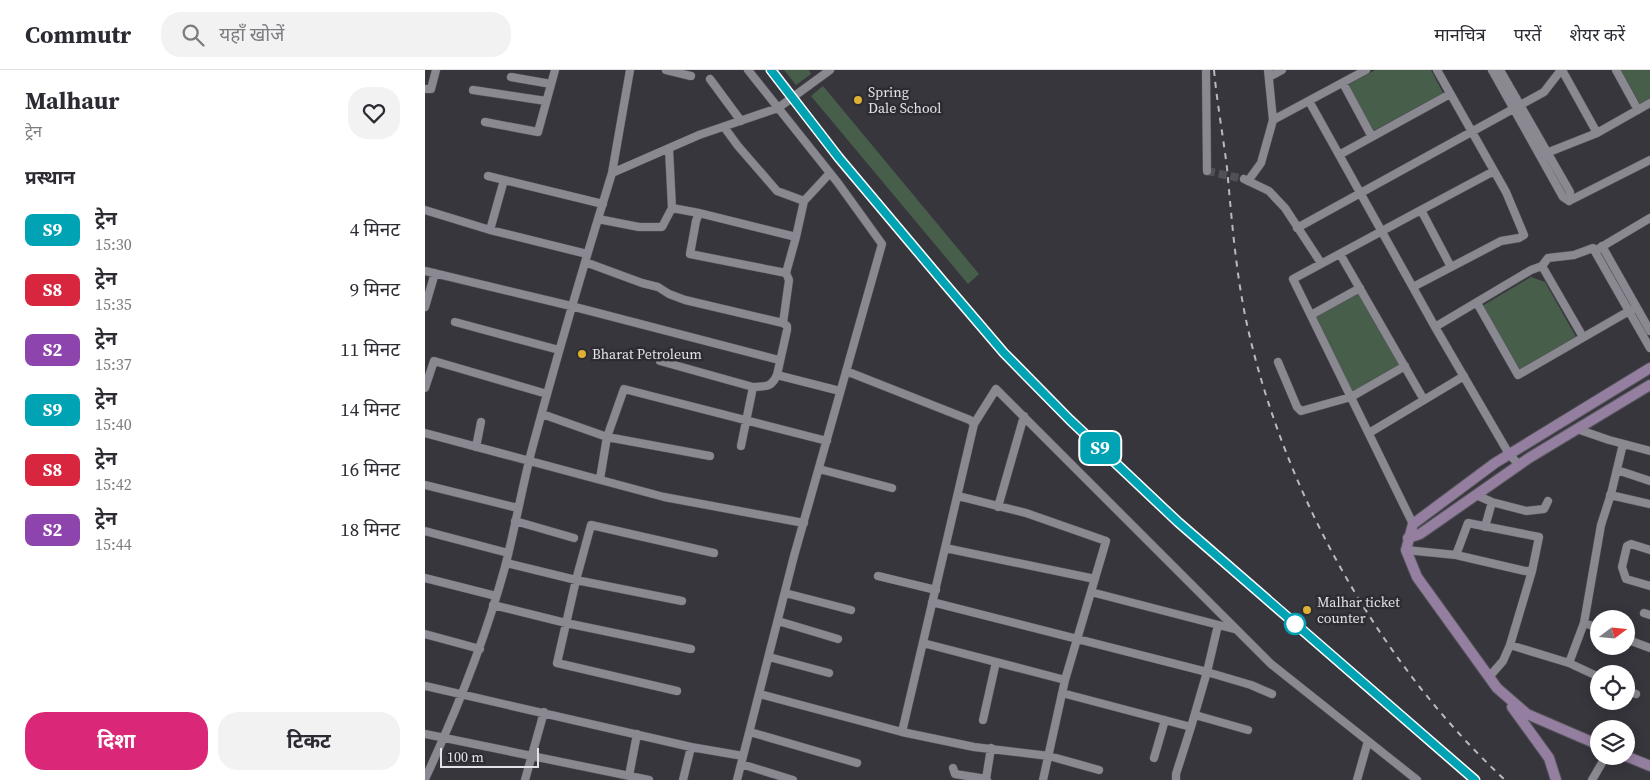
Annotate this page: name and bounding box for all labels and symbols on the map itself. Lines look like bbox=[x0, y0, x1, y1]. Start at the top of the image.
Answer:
place label: Spring Dale School bbox=[868, 82, 941, 118]
marker: Spring Dale School bbox=[852, 94, 864, 106]
place label: Bharat Petroleum bbox=[592, 344, 702, 364]
marker: Bharat Petroleum bbox=[576, 348, 588, 360]
line badge: S9 bbox=[1077, 432, 1123, 464]
place label: Malhar ticket counter bbox=[1317, 592, 1400, 628]
marker: Malhar ticket counter bbox=[1301, 604, 1313, 616]
north arrow bbox=[1590, 610, 1635, 655]
unlabelled marker bbox=[1284, 613, 1306, 635]
scale bar bbox=[440, 745, 539, 768]

